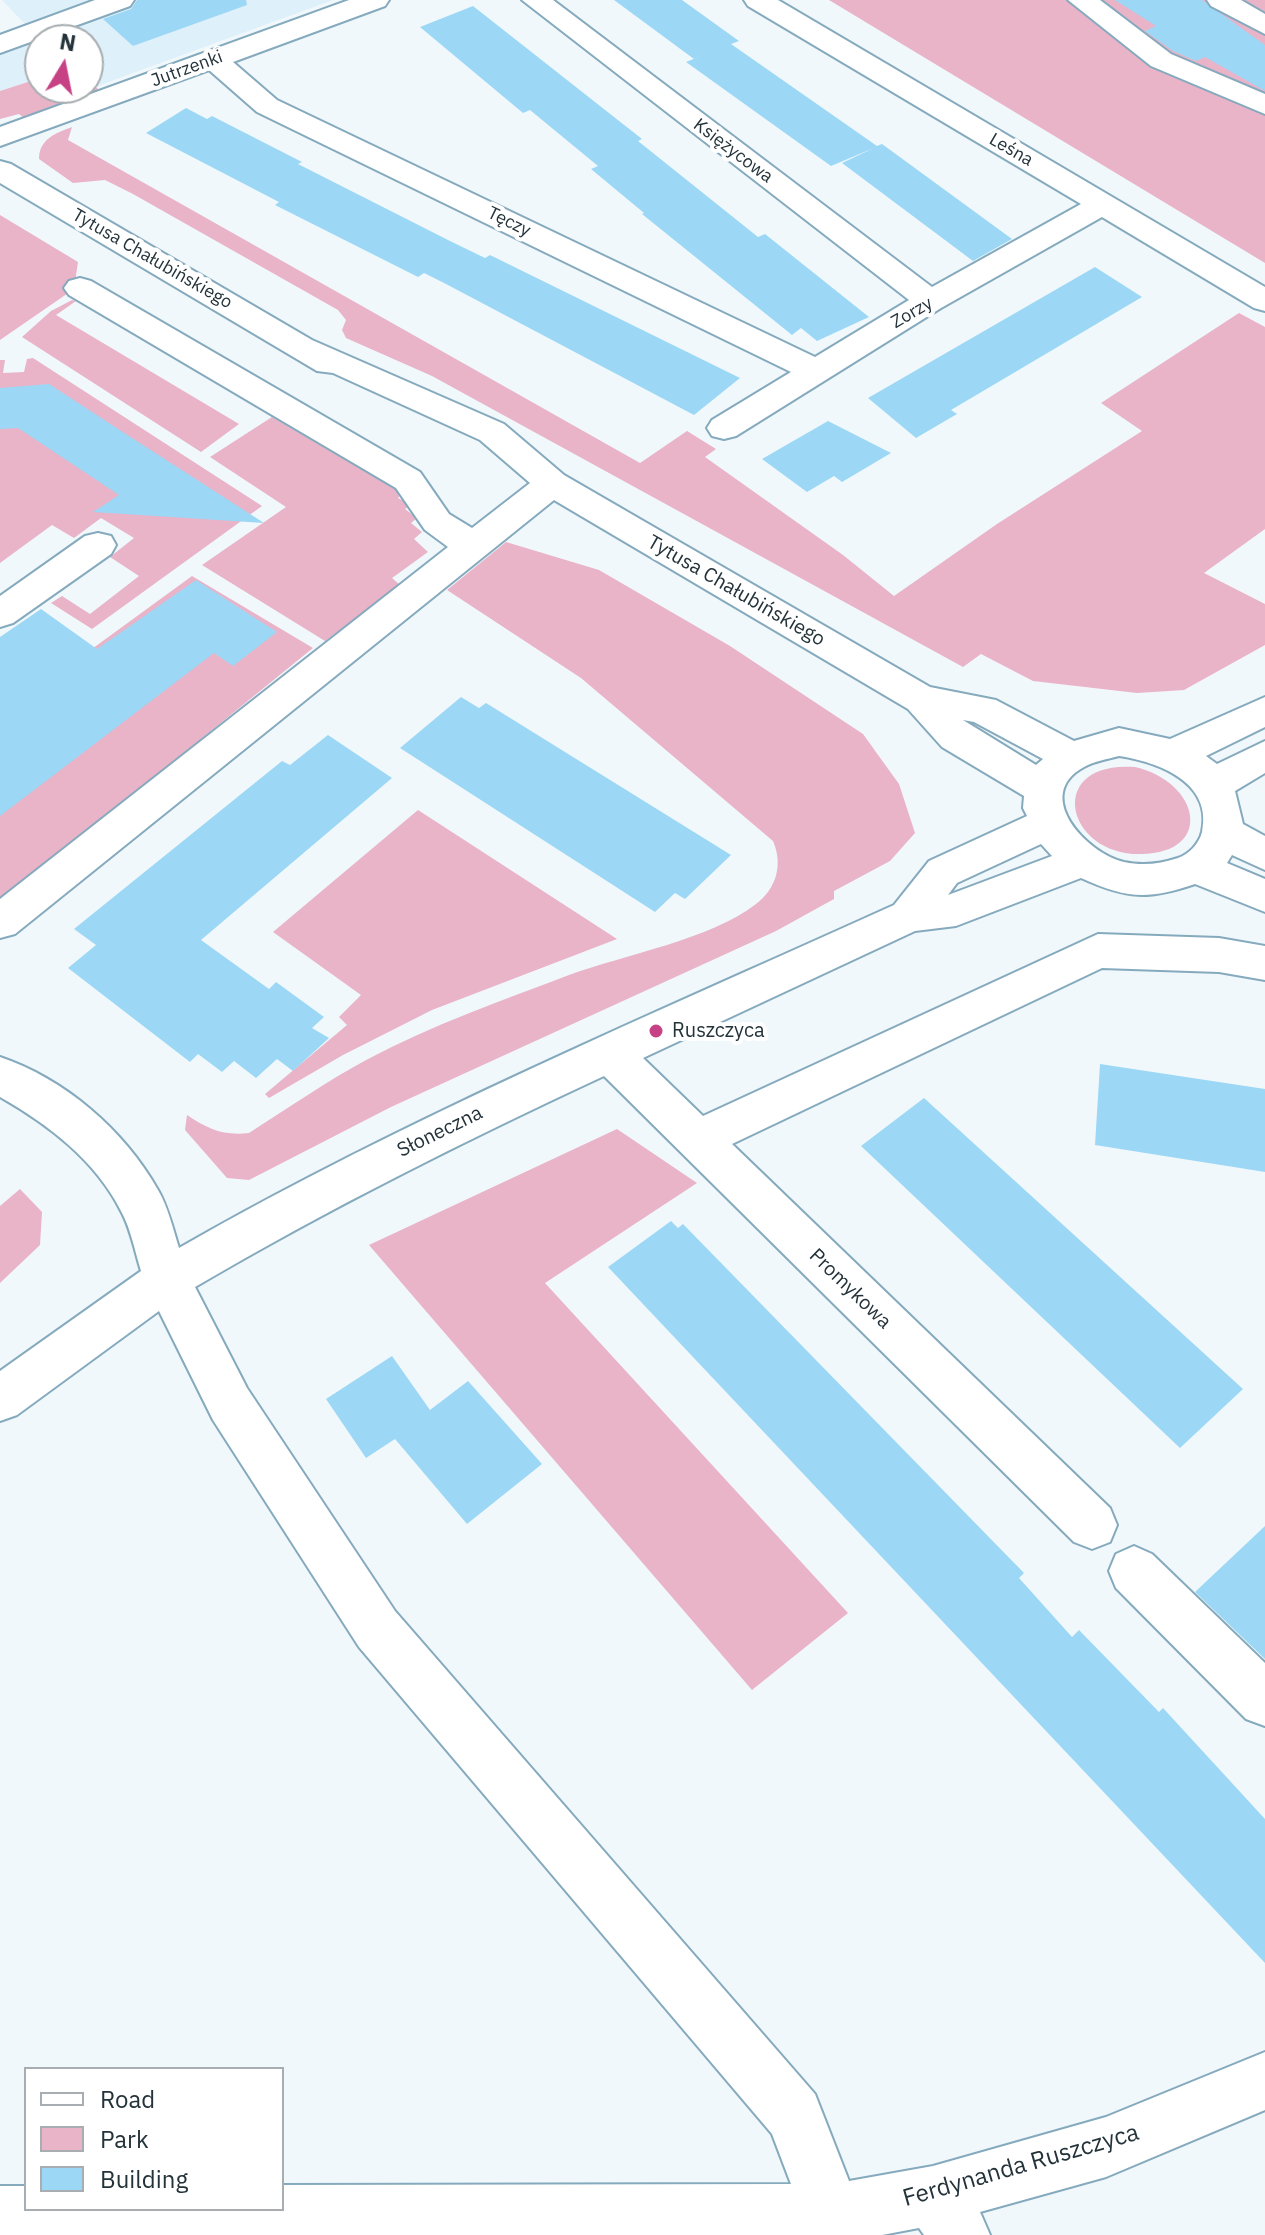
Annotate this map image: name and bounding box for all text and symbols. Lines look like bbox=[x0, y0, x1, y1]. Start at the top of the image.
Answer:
north arrow bbox=[24, 24, 104, 104]
text: N bbox=[58, 26, 78, 58]
street label: Jutrzenki bbox=[148, 46, 226, 92]
street label: Księżycowa bbox=[689, 114, 777, 188]
street label: Leśna bbox=[985, 129, 1037, 171]
street label: Tęczy bbox=[484, 202, 534, 242]
street label: Tytusa Chałubińskiego bbox=[68, 204, 236, 314]
street label: Zorzy bbox=[887, 293, 937, 333]
street label: Tytusa Chałubińskiego bbox=[643, 530, 829, 652]
place label: Ruszczyca bbox=[672, 1019, 765, 1043]
marker: Ruszczyca bbox=[647, 1022, 665, 1040]
street label: Słoneczna bbox=[393, 1101, 487, 1163]
street label: Promykowa bbox=[804, 1244, 896, 1334]
legend bbox=[24, 2067, 284, 2211]
text: Road bbox=[100, 2083, 155, 2115]
street label: Ferdynanda Ruszczyca bbox=[900, 2118, 1142, 2214]
text: Park bbox=[100, 2123, 149, 2155]
text: Building bbox=[100, 2163, 188, 2195]

